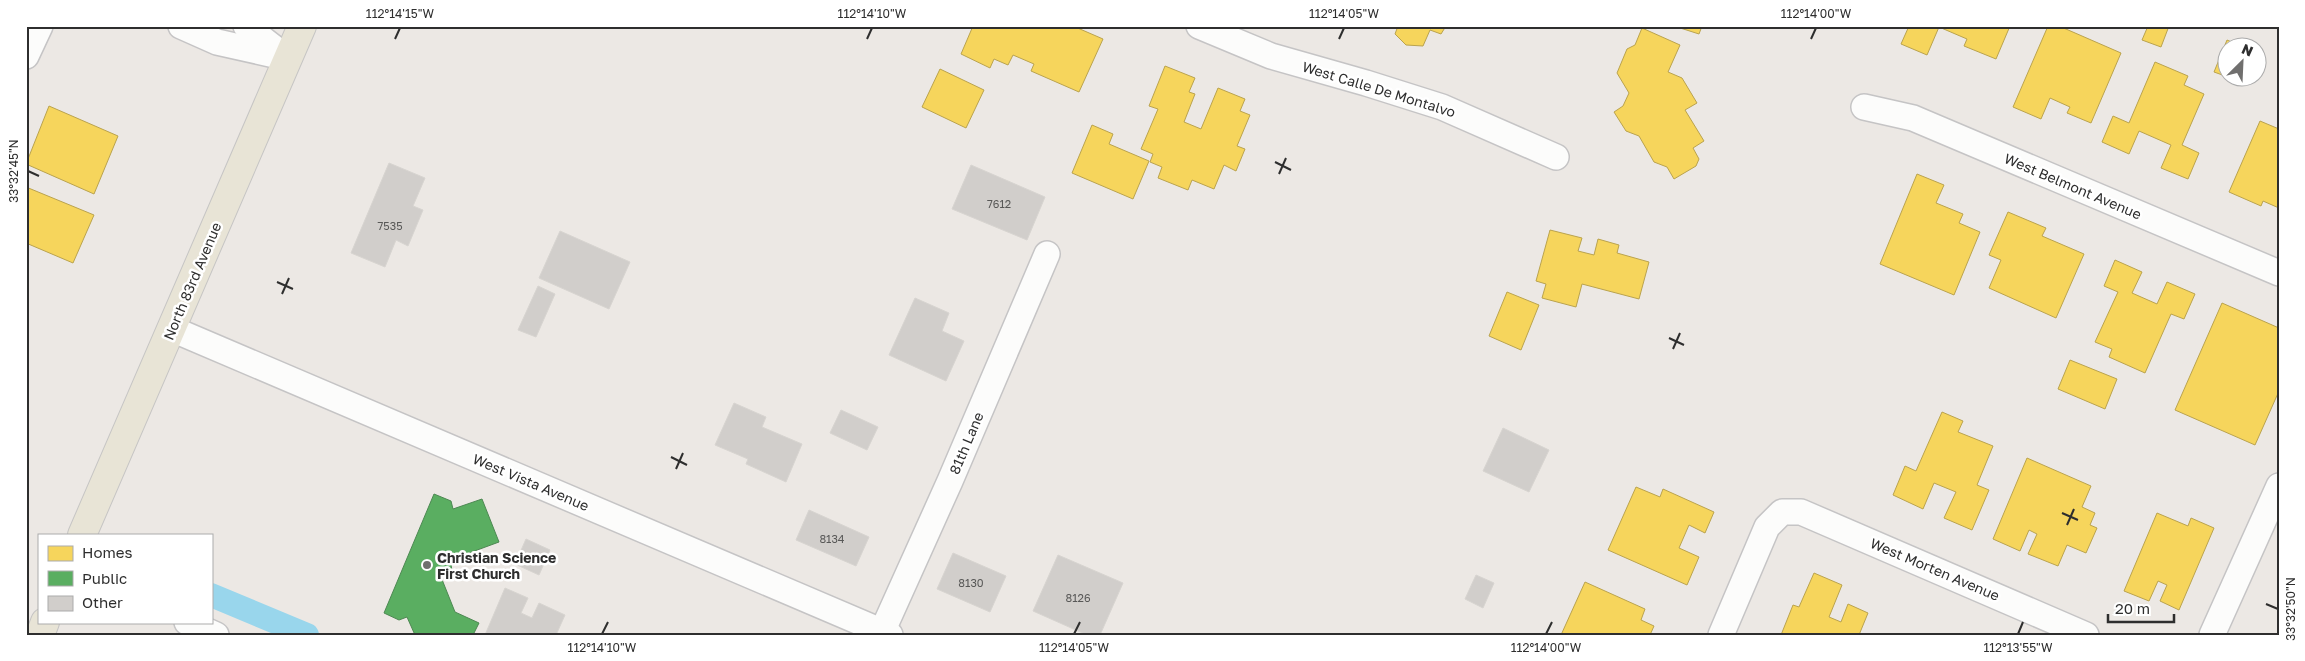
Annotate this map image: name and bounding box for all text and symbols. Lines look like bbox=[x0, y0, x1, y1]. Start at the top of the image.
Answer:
text: 112°14'15"W bbox=[366, 6, 435, 21]
text: 112°14'10"W bbox=[838, 6, 907, 21]
text: 112°14'05"W bbox=[1309, 6, 1379, 21]
text: 112°14'00"W bbox=[1781, 6, 1852, 21]
north arrow bbox=[2218, 38, 2268, 88]
text: N bbox=[2239, 40, 2256, 60]
street label: West Calle De Montalvo bbox=[1300, 58, 1458, 120]
text: 33°32'45"N bbox=[6, 139, 21, 203]
street label: West Belmont Avenue bbox=[2002, 149, 2144, 223]
house number: 7612 bbox=[987, 197, 1011, 210]
house number: 7535 bbox=[377, 219, 403, 232]
street label: North 83rd Avenue bbox=[160, 220, 224, 342]
street label: 81th Lane bbox=[945, 409, 987, 477]
street label: West Vista Avenue bbox=[470, 450, 592, 514]
house number: 8134 bbox=[819, 532, 845, 545]
legend bbox=[38, 534, 212, 624]
street label: West Morten Avenue bbox=[1868, 534, 2002, 604]
text: Homes bbox=[82, 543, 132, 561]
place label: Christian Science First Church bbox=[437, 549, 556, 582]
marker: Christian Science First Church bbox=[421, 559, 433, 571]
text: Public bbox=[82, 569, 127, 587]
house number: 8130 bbox=[958, 576, 984, 589]
text: 33°32'50"N bbox=[2283, 577, 2298, 641]
house number: 8126 bbox=[1065, 591, 1091, 604]
scale bar bbox=[2108, 591, 2174, 623]
text: Other bbox=[82, 593, 123, 611]
text: 20 m bbox=[2115, 599, 2150, 617]
text: 112°14'10"W bbox=[568, 640, 637, 655]
text: 112°14'05"W bbox=[1039, 640, 1109, 655]
text: 112°14'00"W bbox=[1511, 640, 1582, 655]
text: 112°13'55"W bbox=[1983, 640, 2053, 655]

